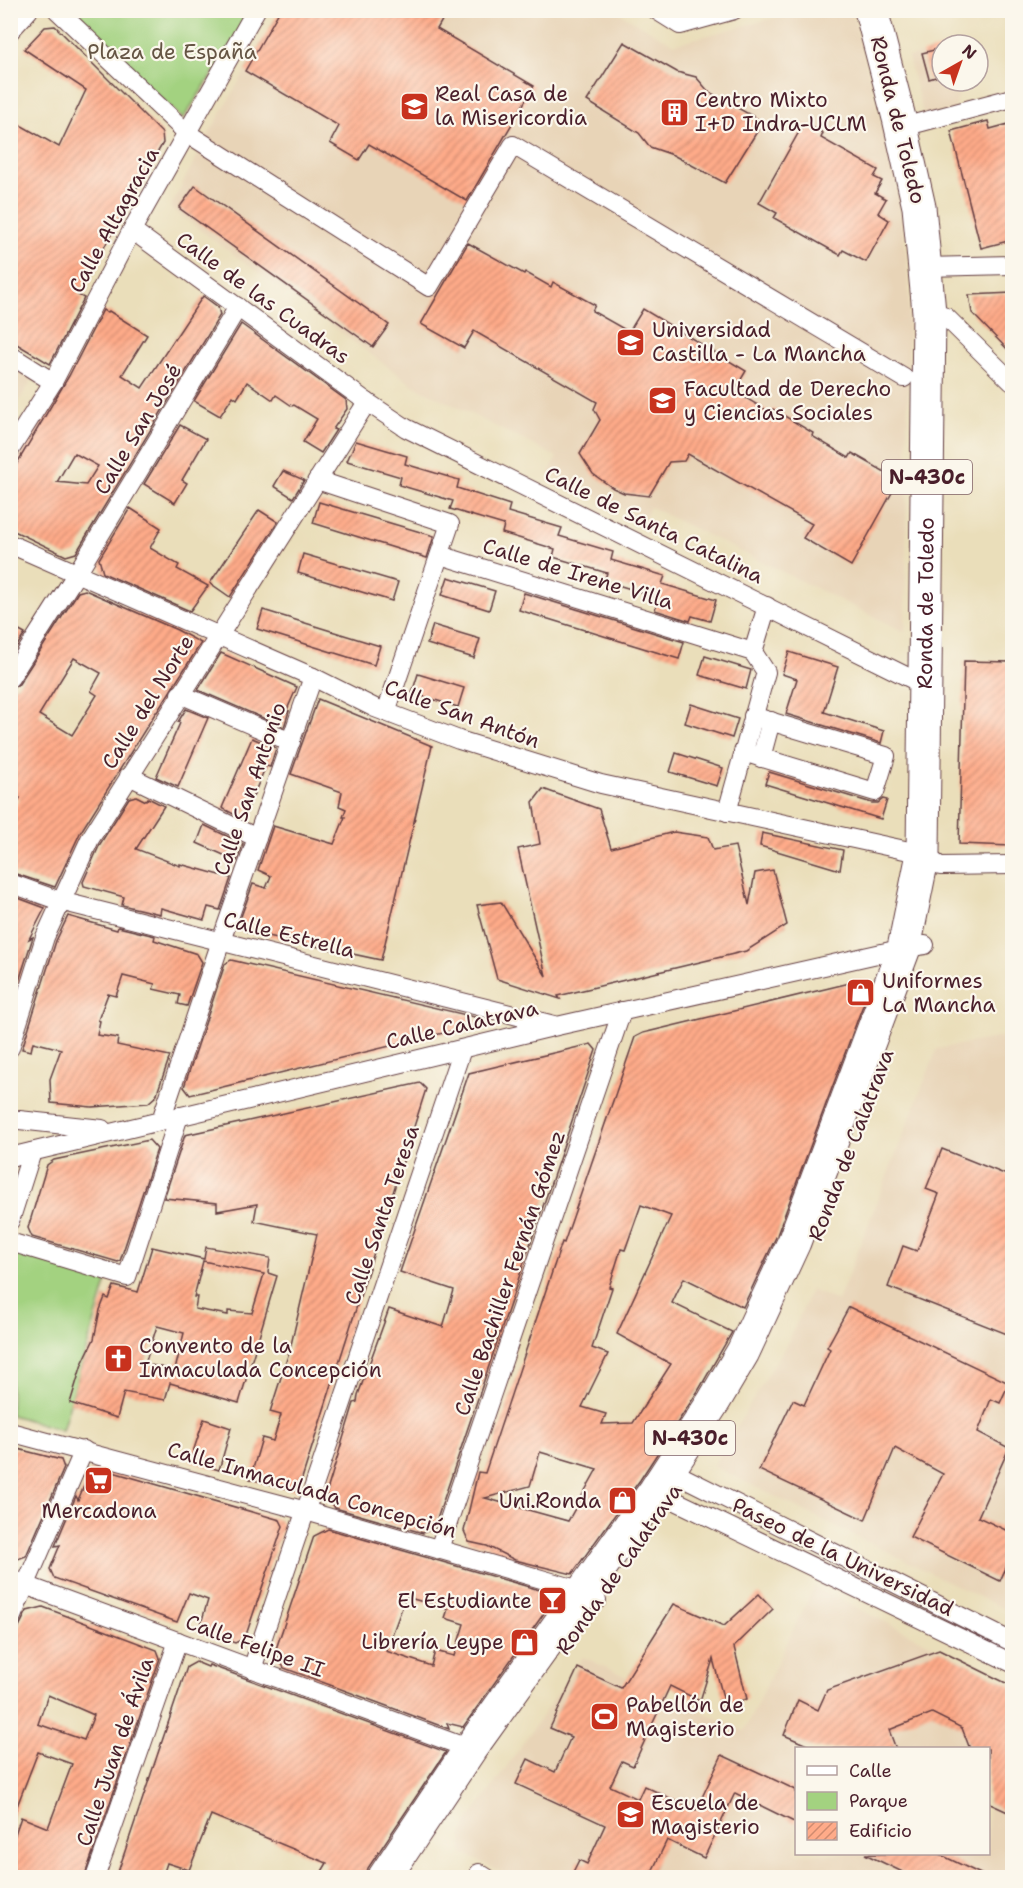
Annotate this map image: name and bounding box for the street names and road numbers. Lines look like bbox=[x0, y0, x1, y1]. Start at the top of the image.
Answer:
street label: Ronda de Toledo bbox=[864, 33, 932, 207]
street label: Calle Altagracia bbox=[62, 142, 166, 298]
street label: Calle de las Cuadras bbox=[171, 225, 355, 371]
street label: Calle San José bbox=[88, 358, 188, 500]
street label: Calle de Santa Catalina bbox=[540, 460, 768, 590]
road number: N-430c bbox=[882, 460, 972, 494]
street label: Ronda de Toledo bbox=[911, 517, 941, 689]
street label: Calle de Irene Villa bbox=[479, 532, 677, 616]
street label: Calle del Norte bbox=[95, 630, 201, 774]
street label: Calle San Antón bbox=[381, 673, 544, 755]
street label: Calle San Antonio bbox=[207, 699, 293, 879]
street label: Calle Estrella bbox=[220, 905, 358, 965]
street label: Calle Calatrava bbox=[383, 994, 541, 1056]
street label: Ronda de Calatrava bbox=[801, 1045, 901, 1245]
street label: Calle Santa Teresa bbox=[338, 1121, 426, 1309]
street label: Calle Bachiller Fernán Gómez bbox=[448, 1127, 572, 1419]
road number: N-430c bbox=[645, 1421, 735, 1455]
street label: Calle Inmaculada Concepción bbox=[164, 1435, 460, 1545]
street label: Ronda de Calatrava bbox=[549, 1478, 689, 1660]
street label: Paseo de la Universidad bbox=[728, 1491, 958, 1623]
street label: Calle Felipe II bbox=[182, 1608, 328, 1684]
street label: Calle Juan de Ávila bbox=[69, 1654, 160, 1850]

